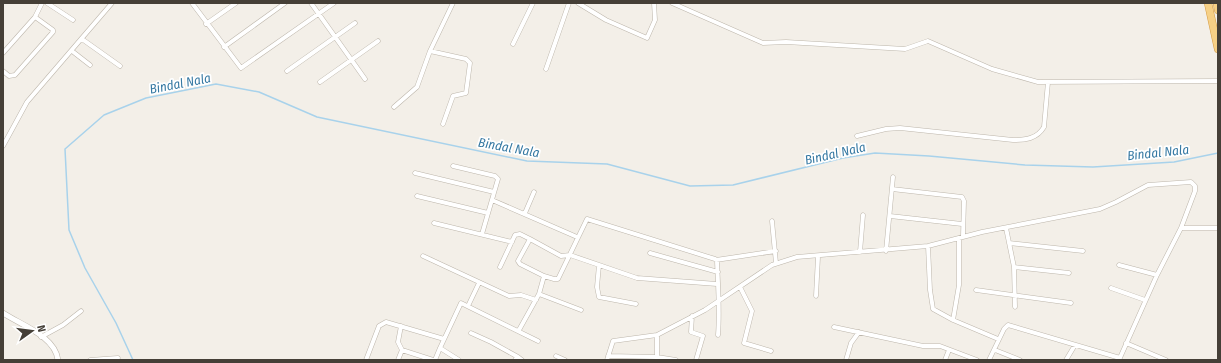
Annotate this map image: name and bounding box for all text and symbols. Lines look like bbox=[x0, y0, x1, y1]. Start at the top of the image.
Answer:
water label: Bindal Nala bbox=[148, 70, 212, 97]
water label: Bindal Nala bbox=[477, 135, 541, 160]
water label: Bindal Nala bbox=[803, 139, 867, 168]
water label: Bindal Nala bbox=[1126, 142, 1190, 163]
north arrow bbox=[12, 311, 52, 351]
text: N bbox=[34, 324, 48, 333]

